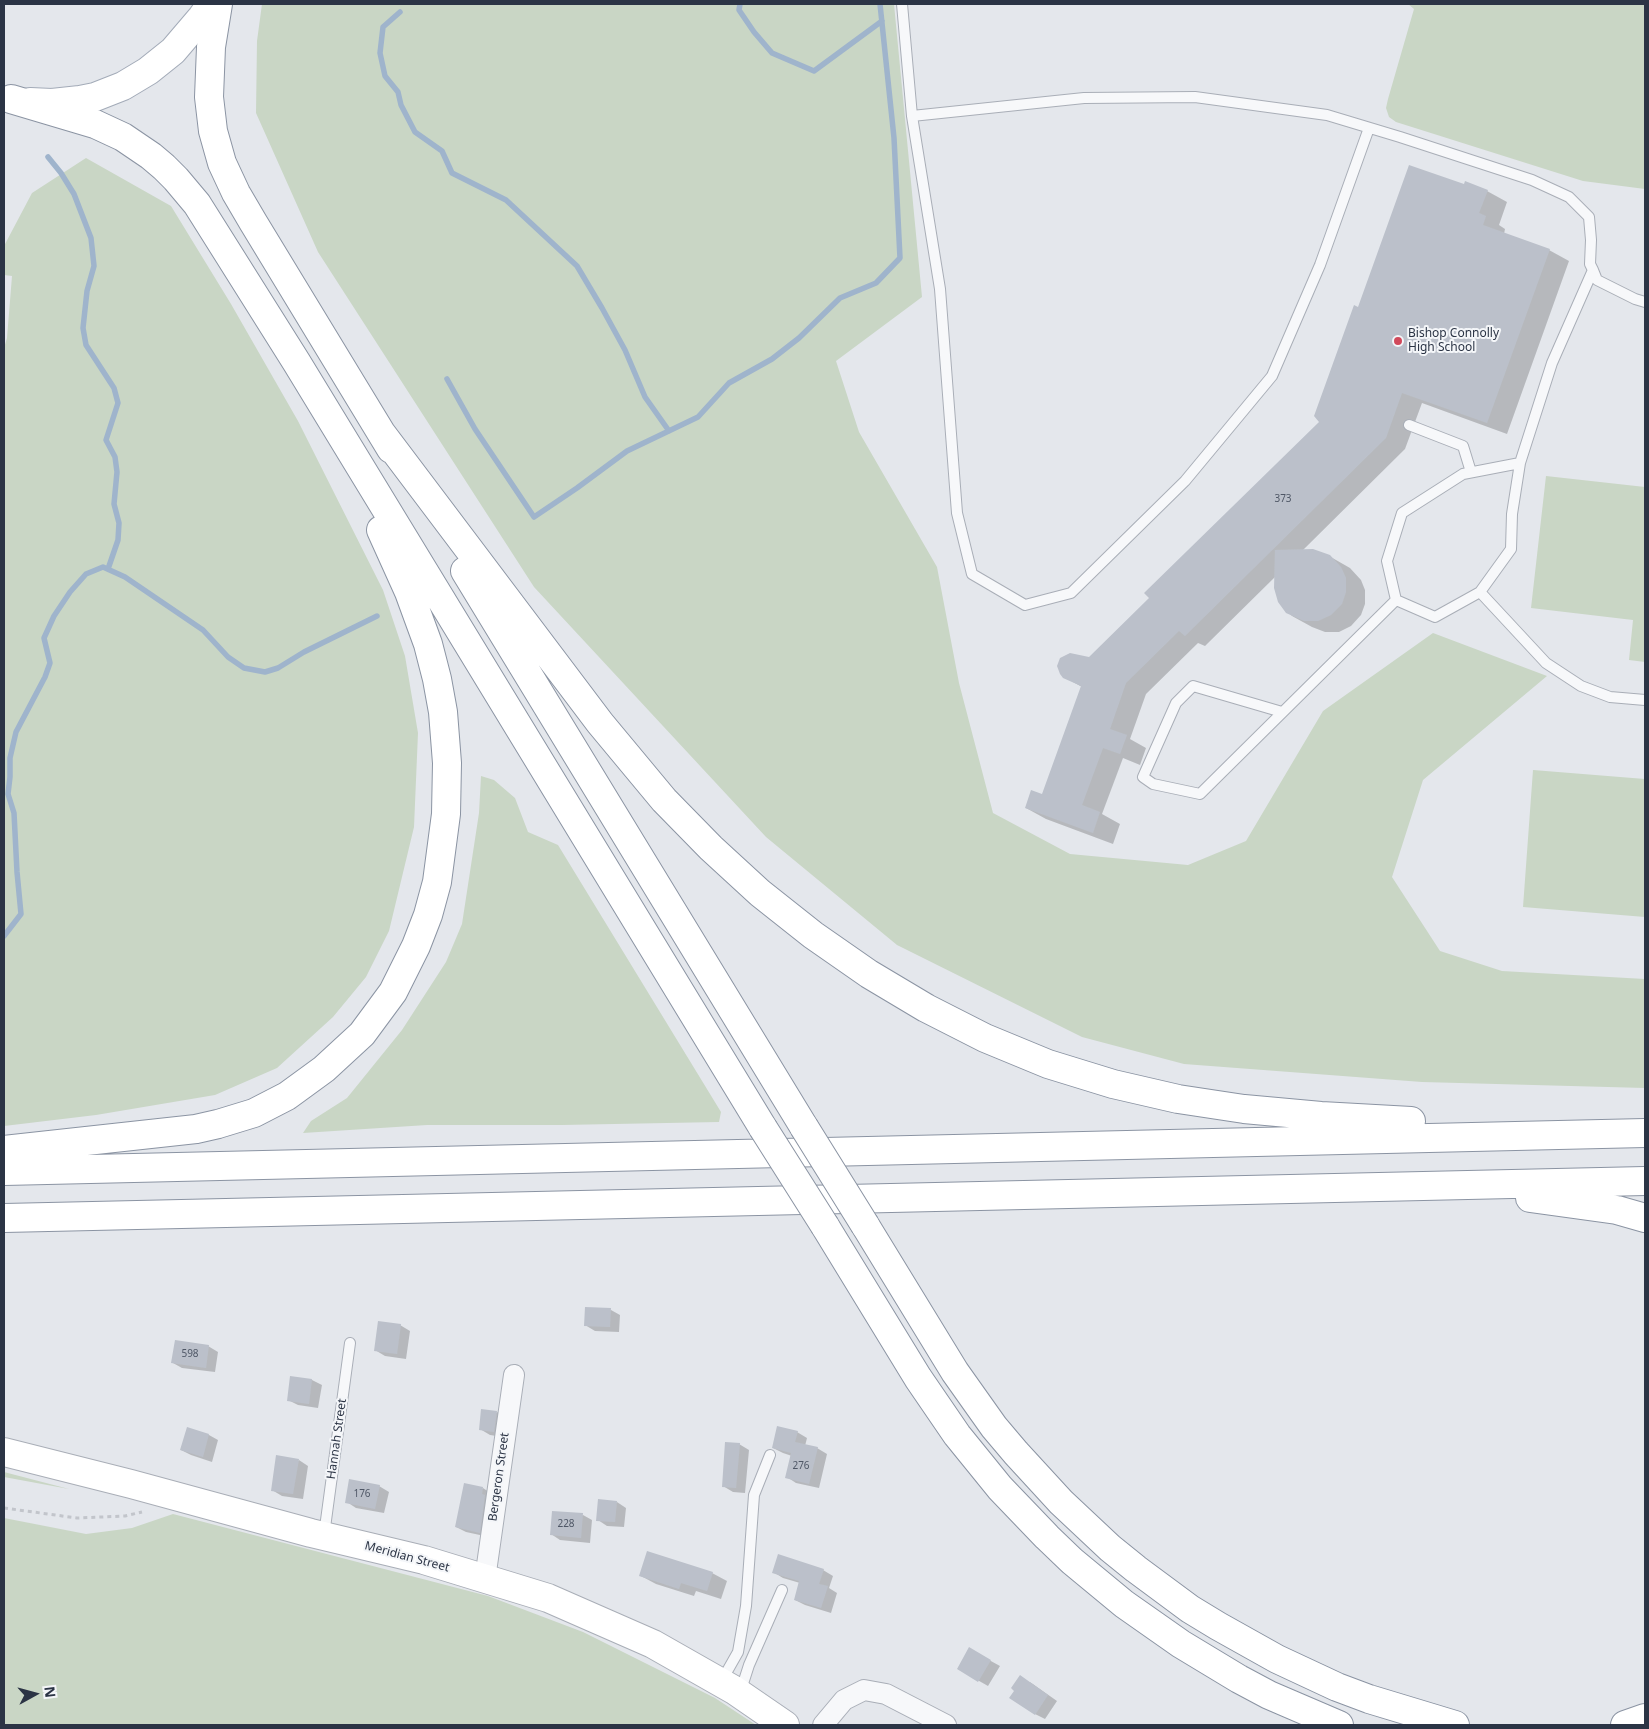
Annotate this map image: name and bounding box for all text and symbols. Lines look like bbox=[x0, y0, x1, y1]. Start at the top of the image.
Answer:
place label: Bishop Connolly High School bbox=[1408, 327, 1499, 355]
marker: Bishop Connolly High School bbox=[1392, 335, 1404, 347]
house number: 373 bbox=[1274, 493, 1292, 505]
house number: 598 bbox=[181, 1348, 199, 1360]
street label: Hannah Street bbox=[324, 1398, 350, 1480]
street label: Bergeron Street bbox=[486, 1432, 512, 1522]
house number: 276 bbox=[792, 1460, 810, 1472]
house number: 176 bbox=[353, 1488, 371, 1500]
house number: 228 bbox=[557, 1518, 575, 1530]
street label: Meridian Street bbox=[363, 1539, 451, 1575]
north arrow bbox=[10, 1669, 60, 1719]
text: N bbox=[40, 1685, 61, 1699]

